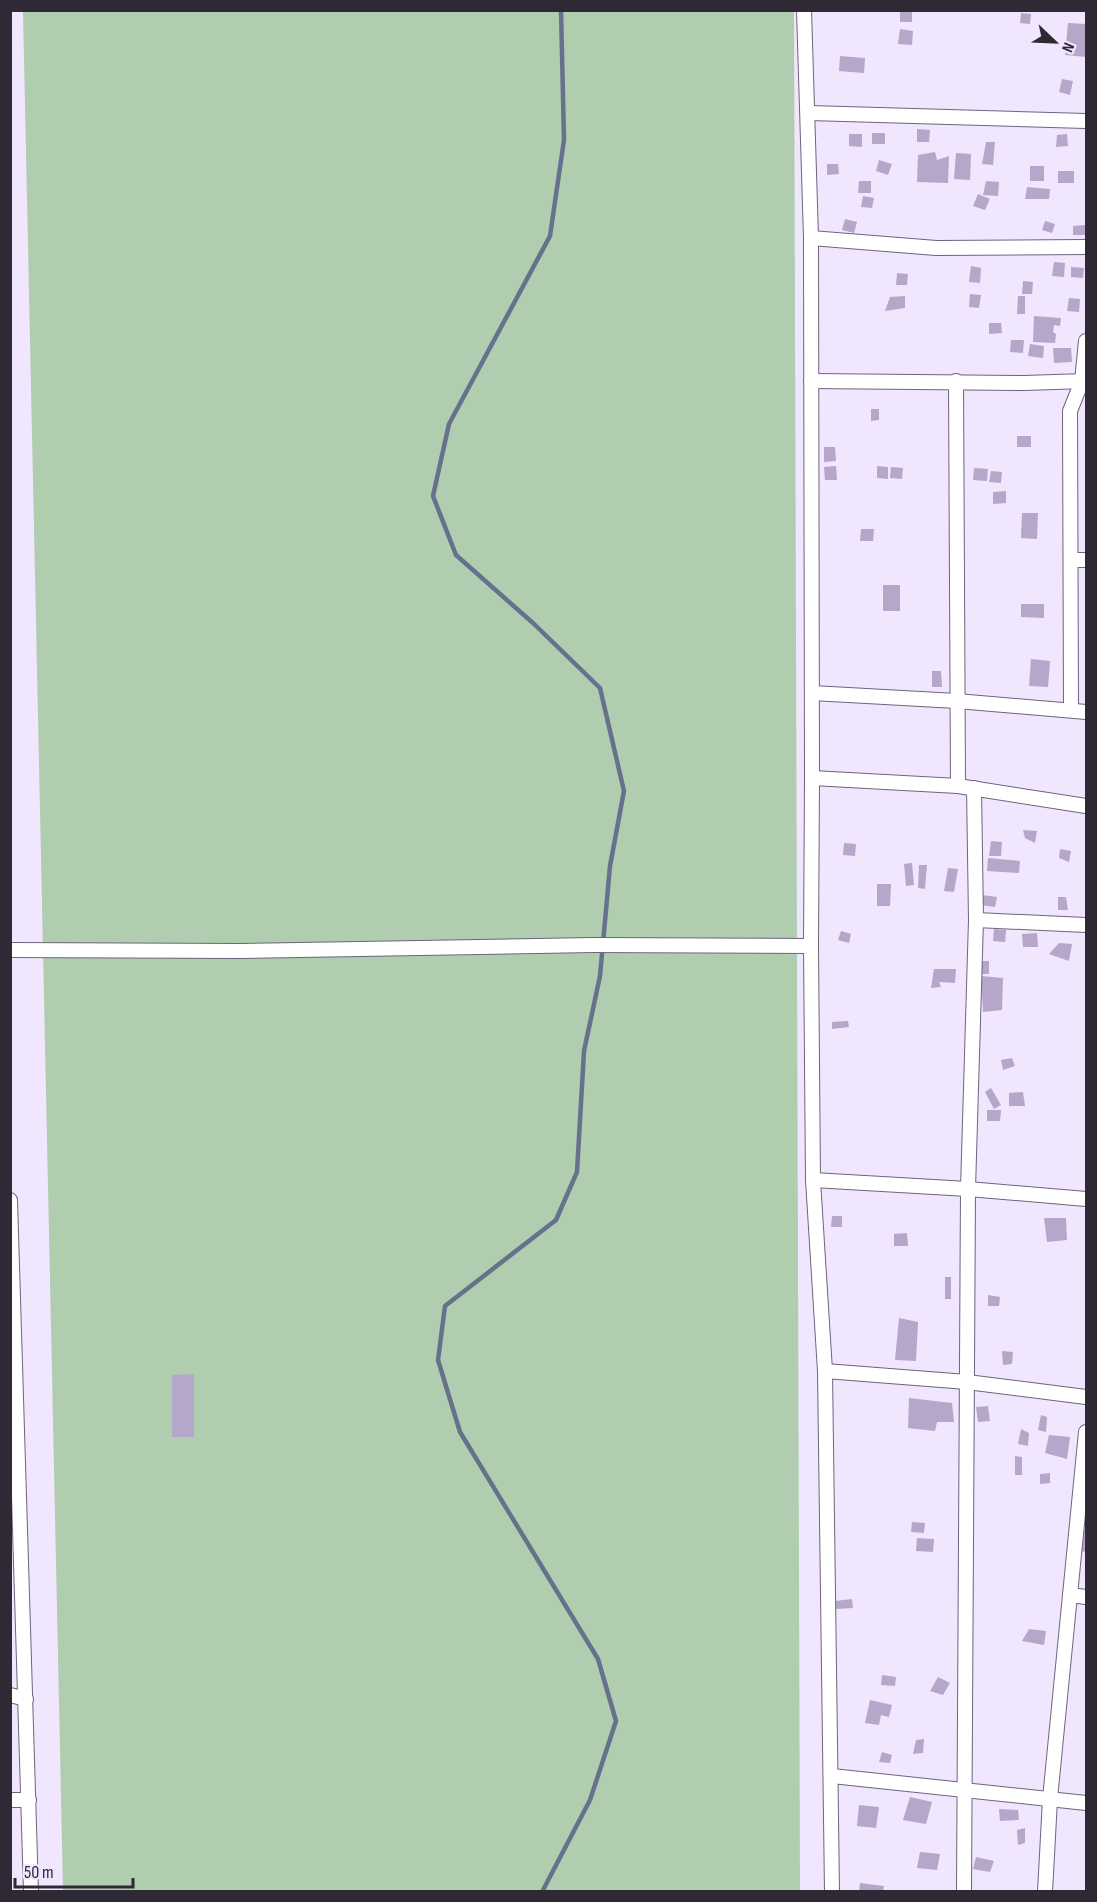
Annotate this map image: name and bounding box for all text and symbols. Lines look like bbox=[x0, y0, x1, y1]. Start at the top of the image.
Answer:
north arrow bbox=[1025, 12, 1085, 72]
text: N bbox=[1057, 40, 1078, 55]
scale bar bbox=[15, 1851, 134, 1889]
text: 50 m bbox=[24, 1862, 54, 1883]

